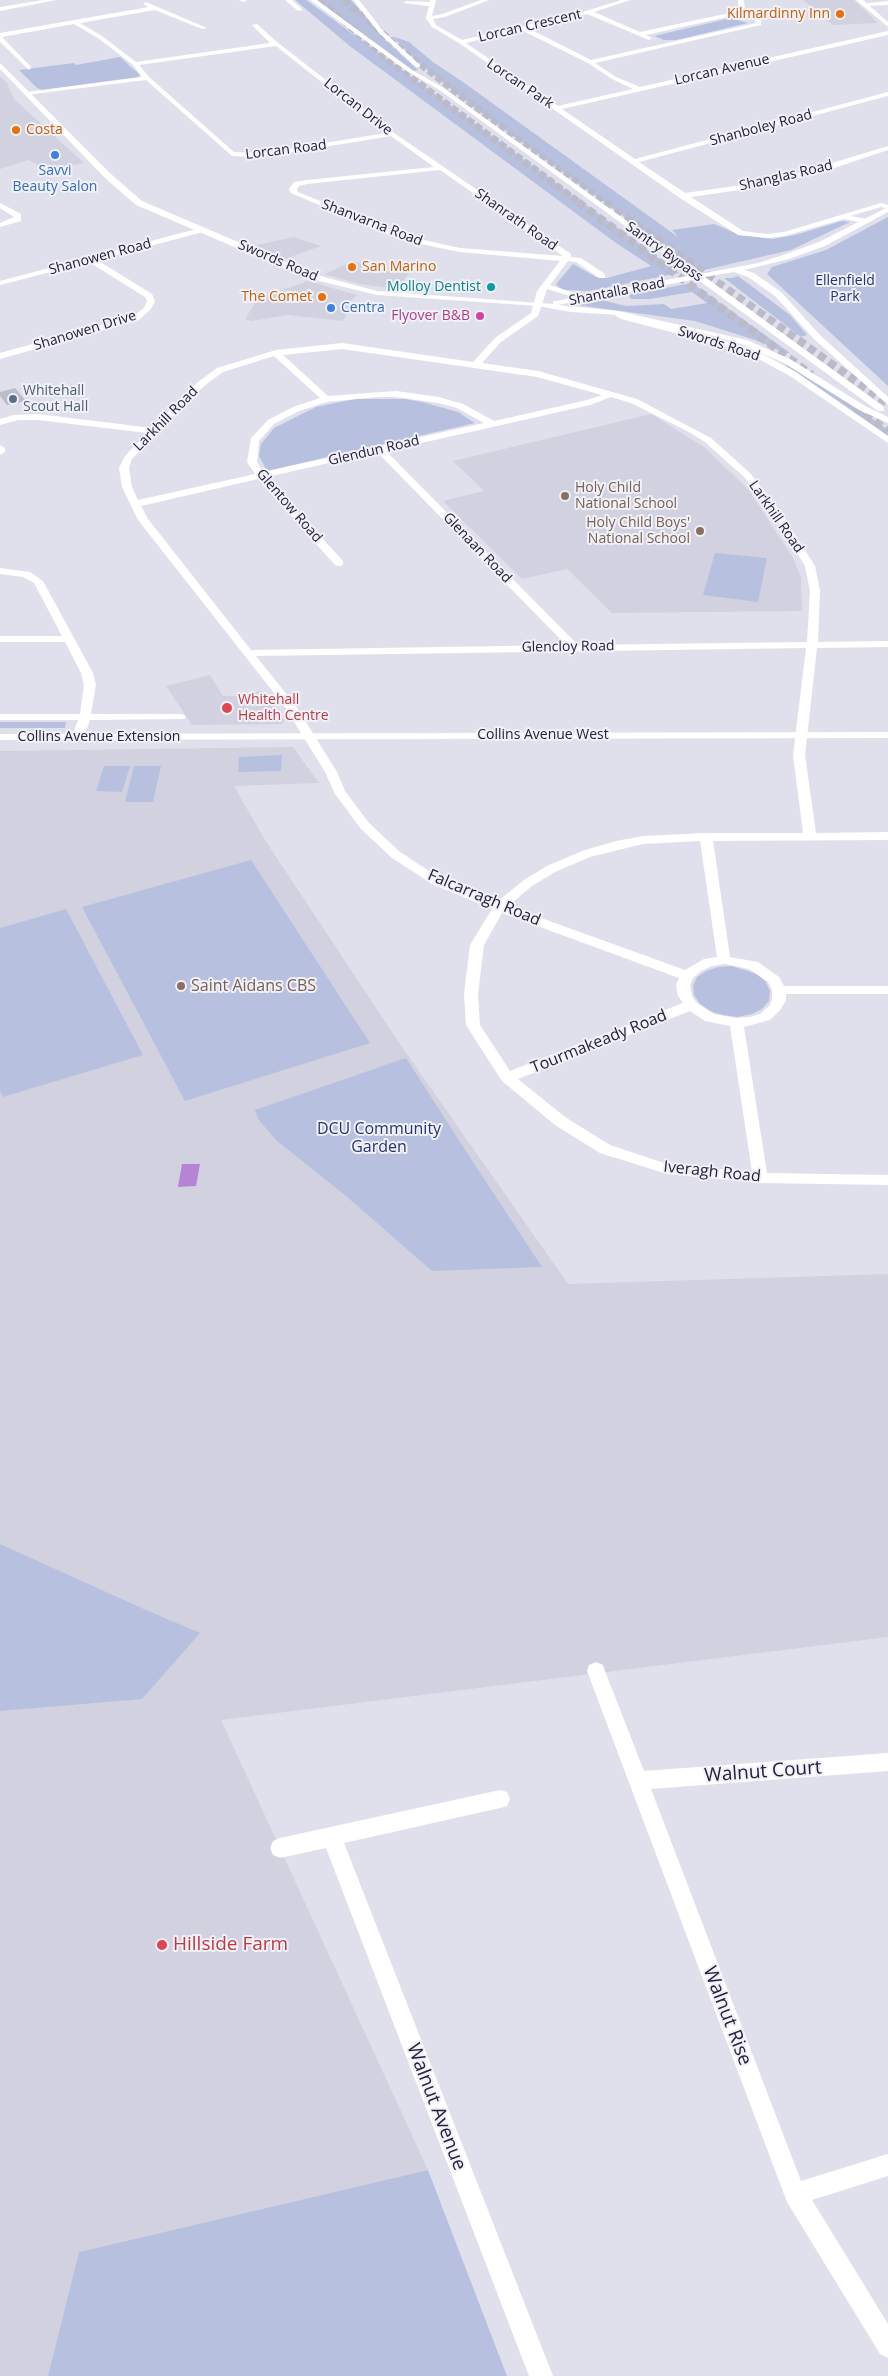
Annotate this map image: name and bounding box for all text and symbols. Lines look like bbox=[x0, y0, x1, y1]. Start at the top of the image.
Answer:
street label: Lorcan Crescent bbox=[477, 6, 583, 46]
place label: Kilmardinny Inn bbox=[727, 6, 830, 22]
marker: Kilmardinny Inn bbox=[834, 8, 846, 20]
street label: Lorcan Avenue bbox=[673, 51, 771, 89]
street label: Lorcan Park bbox=[483, 55, 557, 113]
street label: Lorcan Drive bbox=[320, 75, 396, 139]
street label: Shanboley Road bbox=[708, 106, 814, 150]
place label: Costa bbox=[26, 122, 63, 138]
marker: Costa bbox=[10, 124, 22, 136]
street label: Lorcan Road bbox=[244, 137, 328, 163]
marker: Savvi Beauty Salon bbox=[49, 149, 61, 161]
street label: Shanglas Road bbox=[738, 157, 834, 195]
place label: Savvi Beauty Salon bbox=[13, 163, 97, 196]
street label: Shanrath Road bbox=[472, 185, 560, 255]
street label: Shanvarna Road bbox=[319, 196, 425, 250]
street label: Santry Bypass bbox=[622, 218, 706, 286]
street label: Shanowen Road bbox=[47, 235, 153, 279]
street label: Swords Road bbox=[236, 237, 320, 285]
place label: San Marino bbox=[362, 259, 436, 275]
marker: San Marino bbox=[346, 261, 358, 273]
park label: Ellenfield Park bbox=[815, 273, 875, 306]
street label: Shantalla Road bbox=[568, 274, 666, 310]
place label: Molloy Dentist bbox=[387, 279, 481, 295]
marker: Molloy Dentist bbox=[485, 281, 497, 293]
place label: The Comet bbox=[241, 289, 312, 305]
marker: The Comet bbox=[316, 291, 328, 303]
place label: Centra bbox=[341, 300, 385, 316]
marker: Centra bbox=[325, 302, 337, 314]
street label: Shanowen Drive bbox=[32, 307, 138, 355]
place label: Flyover B&B bbox=[391, 308, 470, 324]
marker: Flyover B&B bbox=[474, 310, 486, 322]
street label: Swords Road bbox=[676, 323, 762, 365]
place label: Whitehall Scout Hall bbox=[23, 383, 88, 416]
street label: Larkhill Road bbox=[130, 383, 202, 455]
marker: Whitehall Scout Hall bbox=[7, 393, 19, 405]
street label: Glendun Road bbox=[327, 432, 421, 470]
street label: Glentow Road bbox=[253, 466, 325, 546]
street label: Larkhill Road bbox=[745, 478, 807, 556]
place label: Holy Child National School bbox=[575, 480, 677, 512]
marker: Holy Child National School bbox=[559, 490, 571, 502]
street label: Glenaan Road bbox=[439, 509, 515, 587]
place label: Holy Child Boys' National School bbox=[586, 515, 690, 548]
marker: Holy Child Boys' National School bbox=[694, 525, 706, 537]
street label: Glencloy Road bbox=[521, 638, 615, 656]
place label: Whitehall Health Centre bbox=[238, 692, 329, 724]
marker: Whitehall Health Centre bbox=[220, 701, 234, 715]
street label: Collins Avenue West bbox=[477, 727, 609, 743]
street label: Collins Avenue Extension bbox=[18, 729, 180, 745]
street label: Falcarragh Road bbox=[425, 866, 543, 930]
place label: Saint Aidans CBS bbox=[191, 976, 316, 996]
marker: Saint Aidans CBS bbox=[175, 980, 187, 992]
street label: Tourmakeady Road bbox=[528, 1006, 670, 1078]
park label: DCU Community Garden bbox=[317, 1119, 441, 1157]
street label: Iveragh Road bbox=[662, 1157, 762, 1187]
street label: Walnut Court bbox=[704, 1757, 822, 1787]
place label: Hillside Farm bbox=[173, 1934, 288, 1956]
marker: Hillside Farm bbox=[155, 1938, 169, 1952]
street label: Walnut Rise bbox=[698, 1963, 756, 2069]
street label: Walnut Avenue bbox=[401, 2040, 471, 2174]

